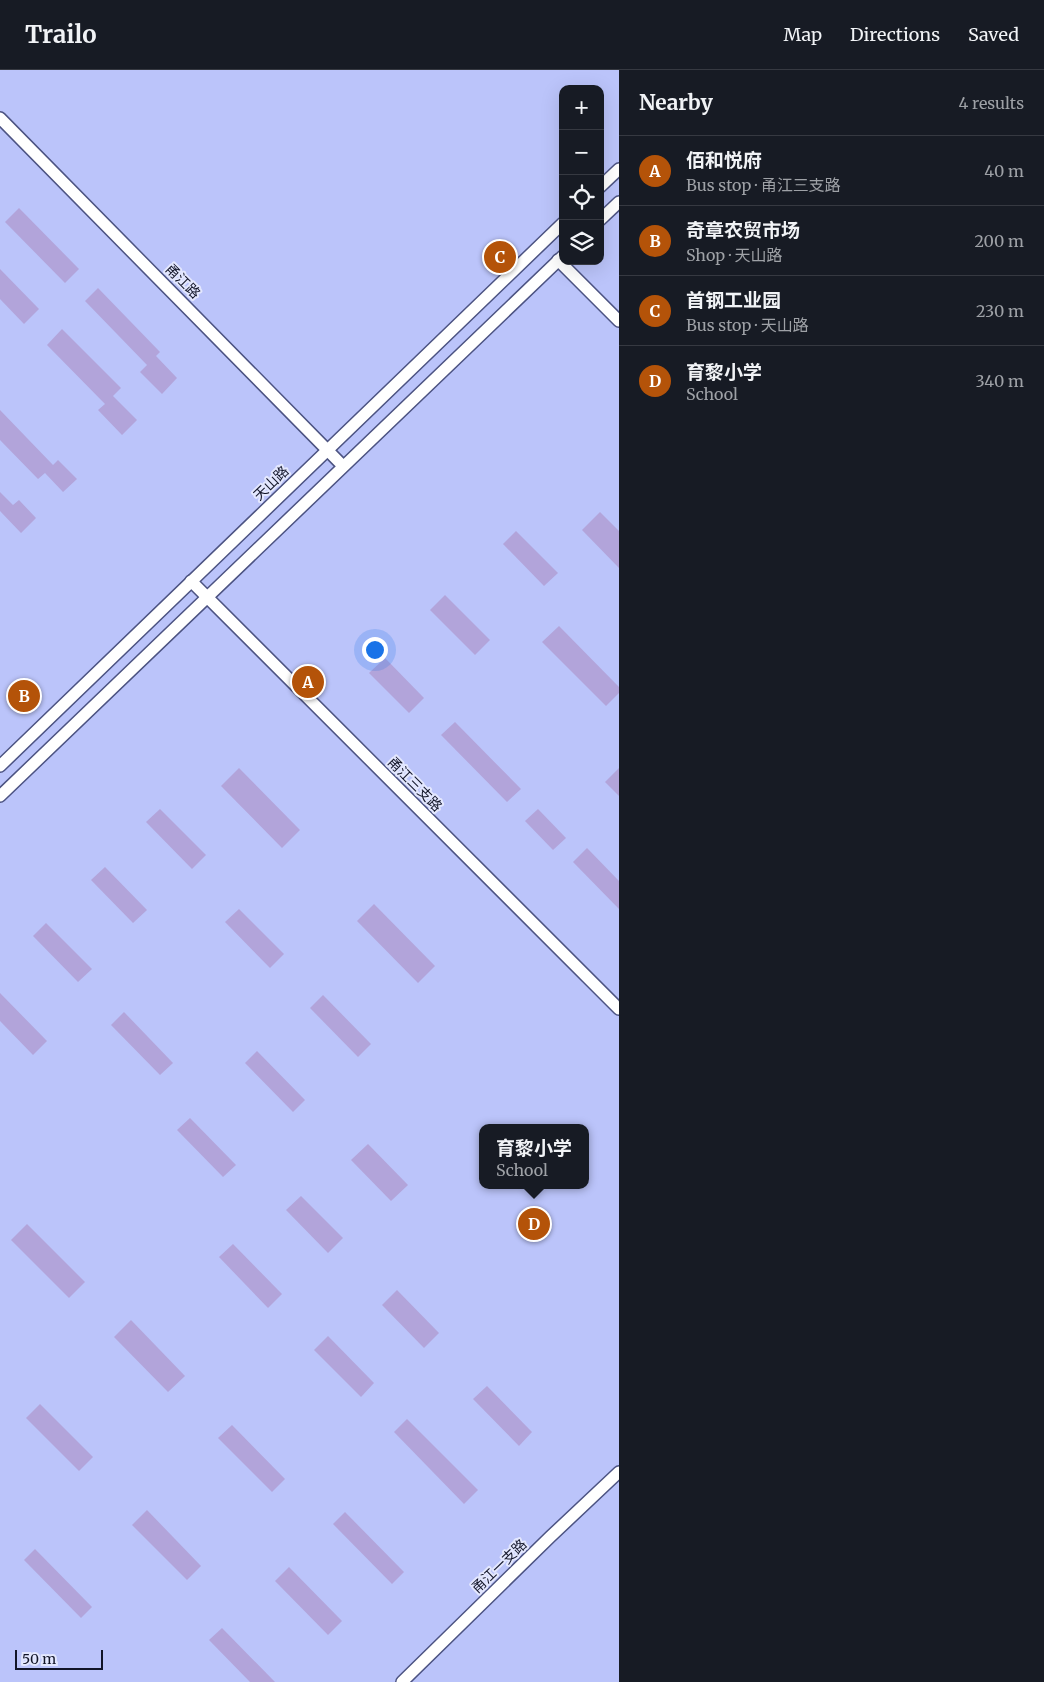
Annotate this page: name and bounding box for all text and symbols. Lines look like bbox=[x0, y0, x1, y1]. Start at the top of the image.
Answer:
text: Trailo bbox=[25, 19, 97, 50]
text: Map bbox=[784, 23, 822, 46]
text: Directions bbox=[850, 23, 940, 46]
text: Saved bbox=[968, 23, 1019, 46]
map controls bbox=[559, 85, 604, 265]
button: + bbox=[559, 85, 604, 130]
text: Nearby bbox=[639, 89, 713, 116]
text: 4 results bbox=[958, 93, 1024, 113]
button: − bbox=[559, 130, 604, 175]
text: 佰和悦府 bbox=[686, 148, 762, 172]
text: A bbox=[649, 161, 661, 181]
text: 40 m bbox=[984, 161, 1024, 181]
button: locate bbox=[559, 175, 604, 220]
text: Bus stop · 甬江三支路 bbox=[686, 175, 841, 195]
text: 奇章农贸市场 bbox=[686, 218, 800, 242]
button: layers bbox=[559, 220, 604, 265]
text: B bbox=[649, 231, 661, 251]
text: 200 m bbox=[974, 231, 1024, 251]
pin: C bbox=[484, 238, 516, 276]
text: Shop · 天山路 bbox=[686, 245, 783, 265]
street label: 甬江路 bbox=[162, 260, 204, 302]
text: 首钢工业园 bbox=[686, 288, 781, 312]
text: C bbox=[650, 301, 660, 321]
text: 230 m bbox=[976, 301, 1024, 321]
text: Bus stop · 天山路 bbox=[686, 315, 809, 335]
text: 育黎小学 bbox=[686, 360, 762, 384]
text: D bbox=[649, 371, 661, 391]
text: 340 m bbox=[975, 371, 1024, 391]
text: School bbox=[686, 384, 738, 404]
street label: 天山路 bbox=[250, 462, 292, 504]
your location bbox=[362, 637, 388, 663]
pin: A bbox=[292, 663, 324, 701]
pin: B bbox=[8, 677, 40, 715]
street label: 甬江三支路 bbox=[384, 753, 446, 815]
popup bbox=[479, 1124, 589, 1189]
text: 育黎小学 bbox=[496, 1136, 572, 1160]
text: School bbox=[496, 1160, 548, 1180]
pin: D bbox=[518, 1205, 550, 1243]
street label: 甬江一支路 bbox=[468, 1535, 530, 1597]
scale bar bbox=[15, 1647, 102, 1670]
text: 50 m bbox=[22, 1650, 56, 1668]

